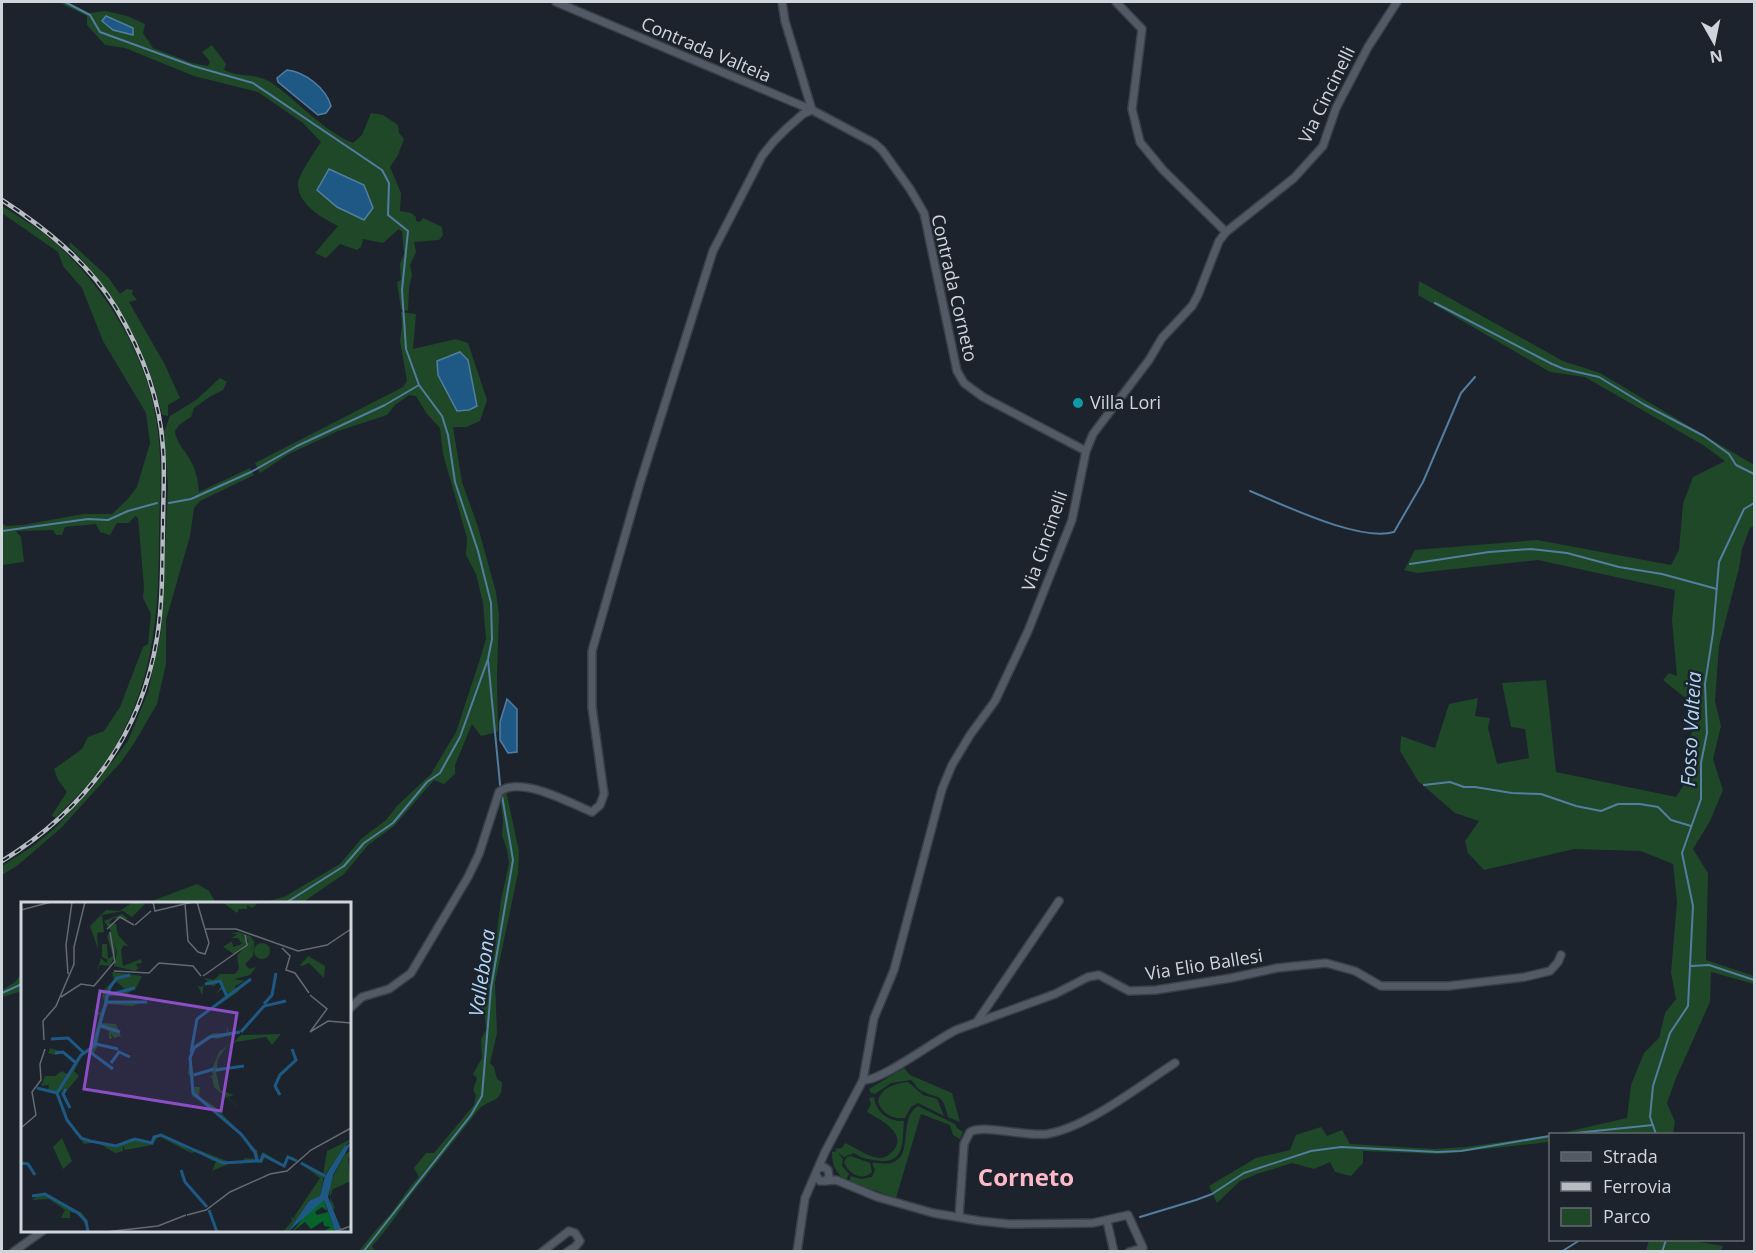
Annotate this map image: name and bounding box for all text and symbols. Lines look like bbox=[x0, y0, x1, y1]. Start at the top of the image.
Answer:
street label: Contrada Valteia bbox=[638, 11, 775, 87]
north arrow bbox=[1684, 12, 1744, 72]
street label: Via Cincinelli bbox=[1292, 42, 1360, 147]
text: N bbox=[1708, 45, 1724, 69]
street label: Contrada Corneto bbox=[926, 212, 984, 364]
place label: Villa Lori bbox=[1090, 390, 1161, 414]
marker: Villa Lori bbox=[1071, 396, 1085, 410]
street label: Via Cincinelli bbox=[1016, 487, 1072, 594]
water label: Fosso Valteia bbox=[1674, 671, 1707, 787]
inset map bbox=[21, 902, 351, 1232]
water label: Vallebona bbox=[462, 927, 501, 1018]
street label: Via Elio Ballesi bbox=[1143, 943, 1264, 985]
legend bbox=[1549, 1133, 1744, 1241]
text: Strada bbox=[1603, 1144, 1658, 1168]
district label: Corneto bbox=[978, 1160, 1074, 1193]
text: Ferrovia bbox=[1603, 1174, 1671, 1198]
text: Parco bbox=[1603, 1204, 1651, 1228]

